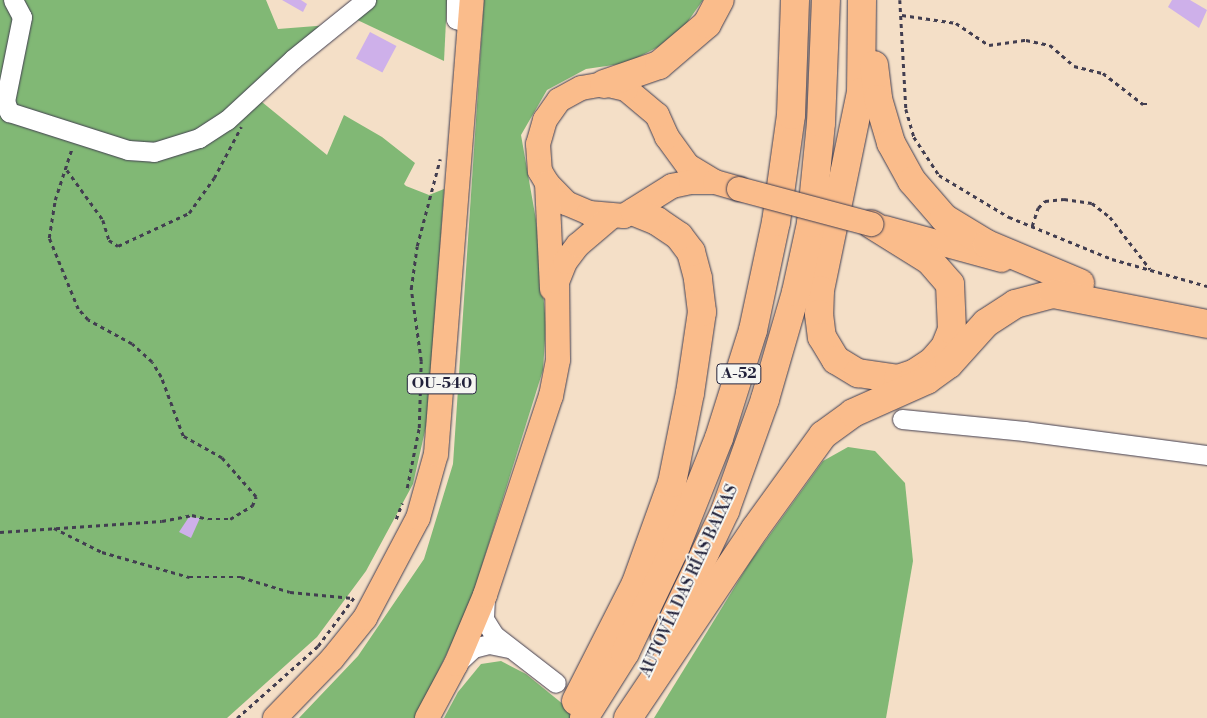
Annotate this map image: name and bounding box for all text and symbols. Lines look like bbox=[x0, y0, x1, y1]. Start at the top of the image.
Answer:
road number: A-52 bbox=[715, 362, 763, 386]
road number: OU-540 bbox=[406, 372, 478, 396]
street label: AUTOVÍA DAS RÍAS BAIXAS bbox=[636, 482, 742, 680]

